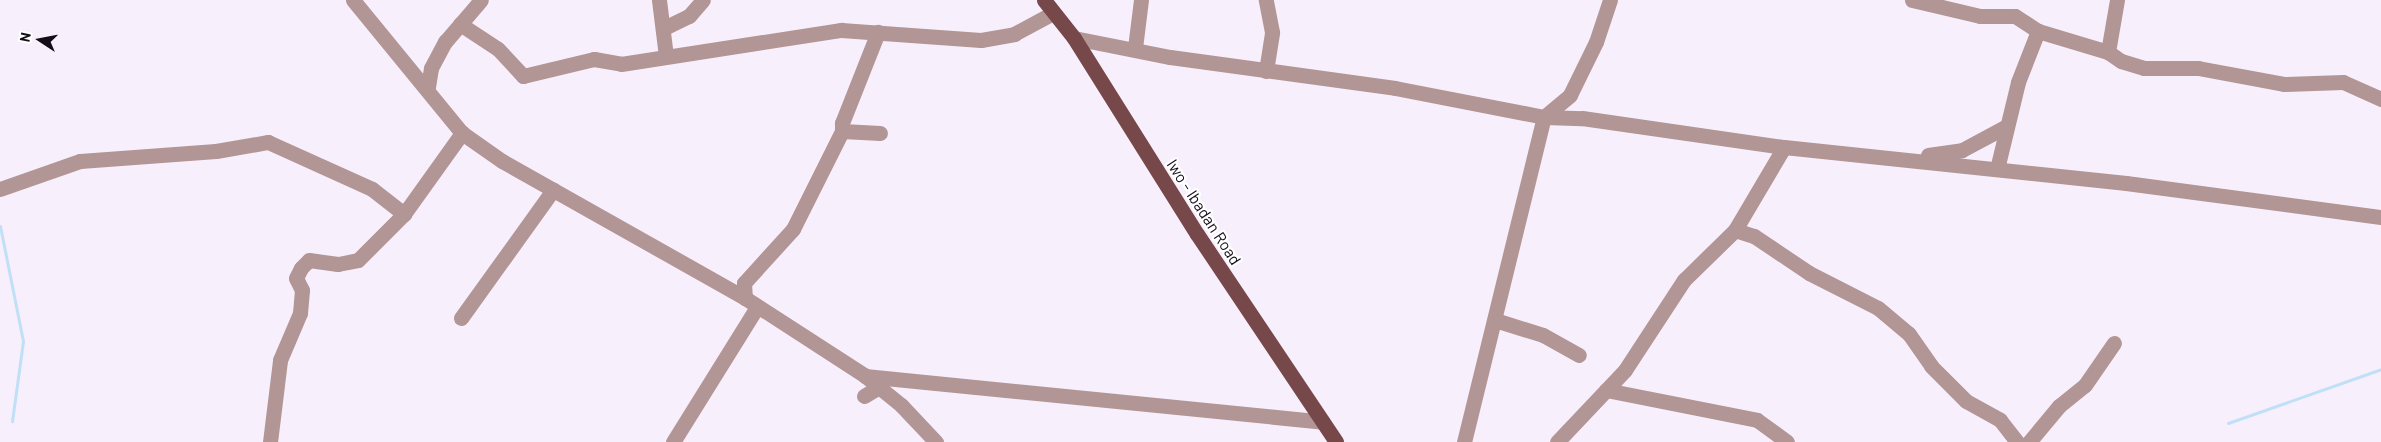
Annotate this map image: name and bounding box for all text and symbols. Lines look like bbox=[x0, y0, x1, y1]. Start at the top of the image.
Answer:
north arrow bbox=[15, 15, 65, 65]
text: N bbox=[16, 31, 34, 43]
street label: Iwo - Ibadan Road bbox=[1163, 156, 1245, 268]

